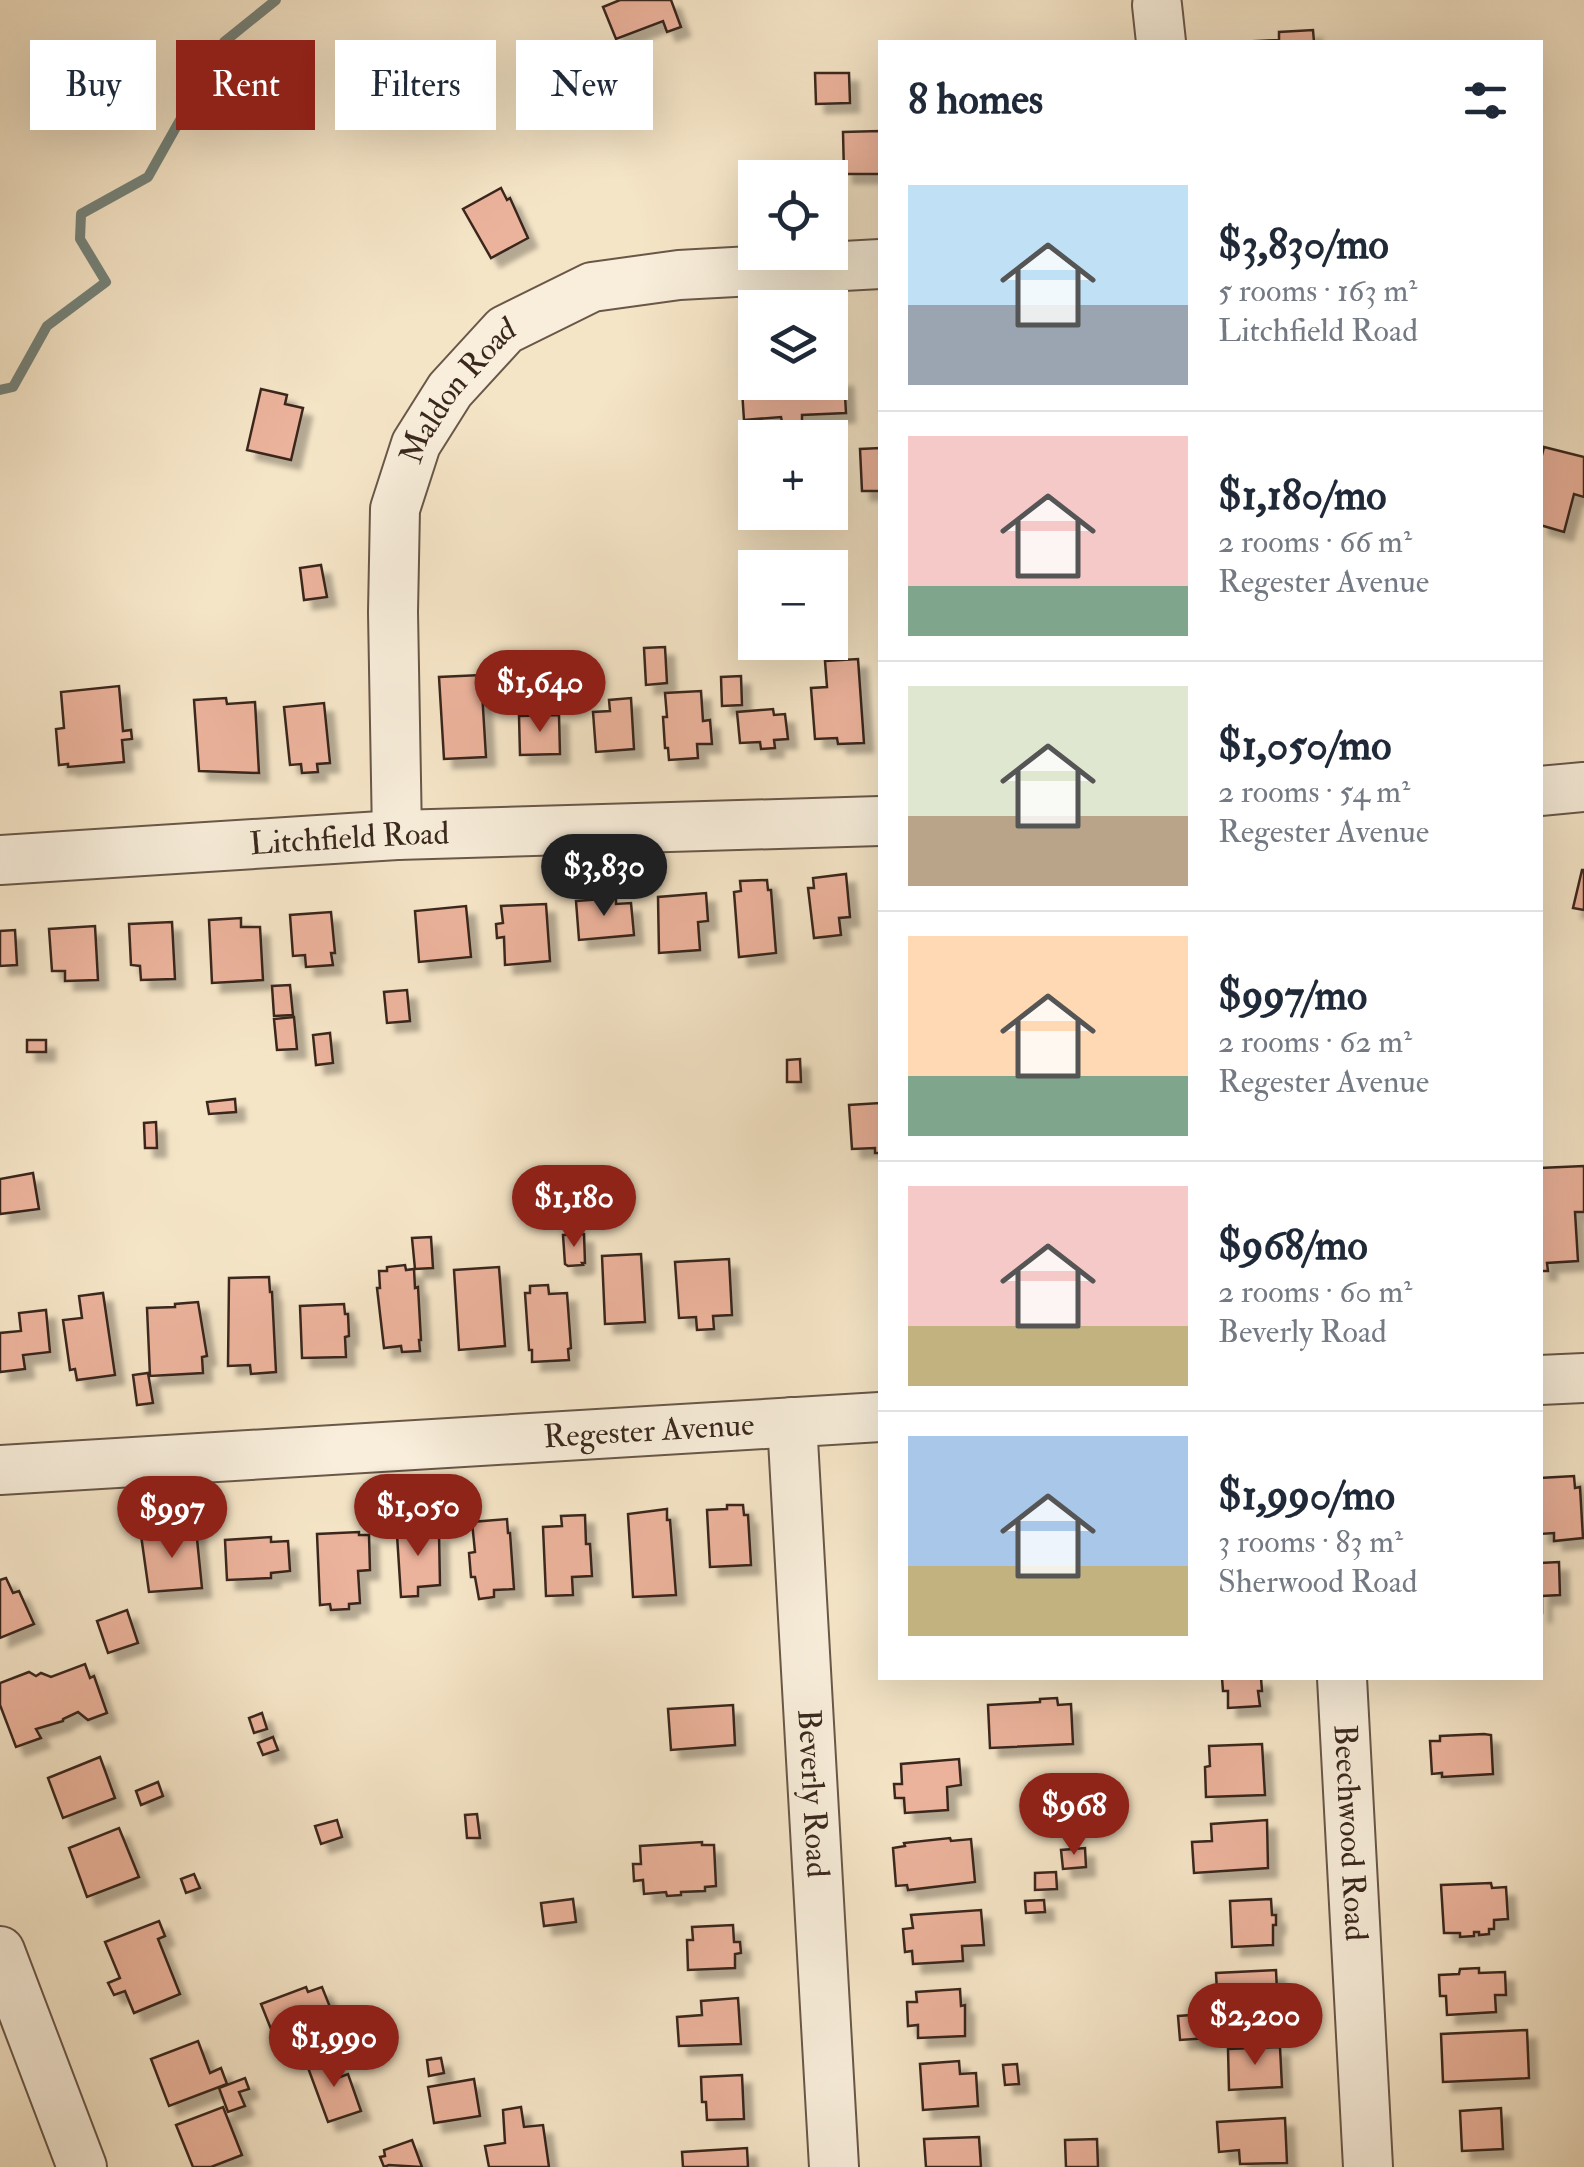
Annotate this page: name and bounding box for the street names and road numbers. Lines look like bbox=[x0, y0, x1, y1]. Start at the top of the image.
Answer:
street label: Maldon Road bbox=[391, 308, 522, 468]
street label: Litchfield Road bbox=[248, 813, 450, 864]
street label: Regester Avenue bbox=[542, 1405, 755, 1457]
street label: Beverly Road bbox=[788, 1708, 838, 1879]
street label: Beechwood Road bbox=[1325, 1723, 1376, 1942]

